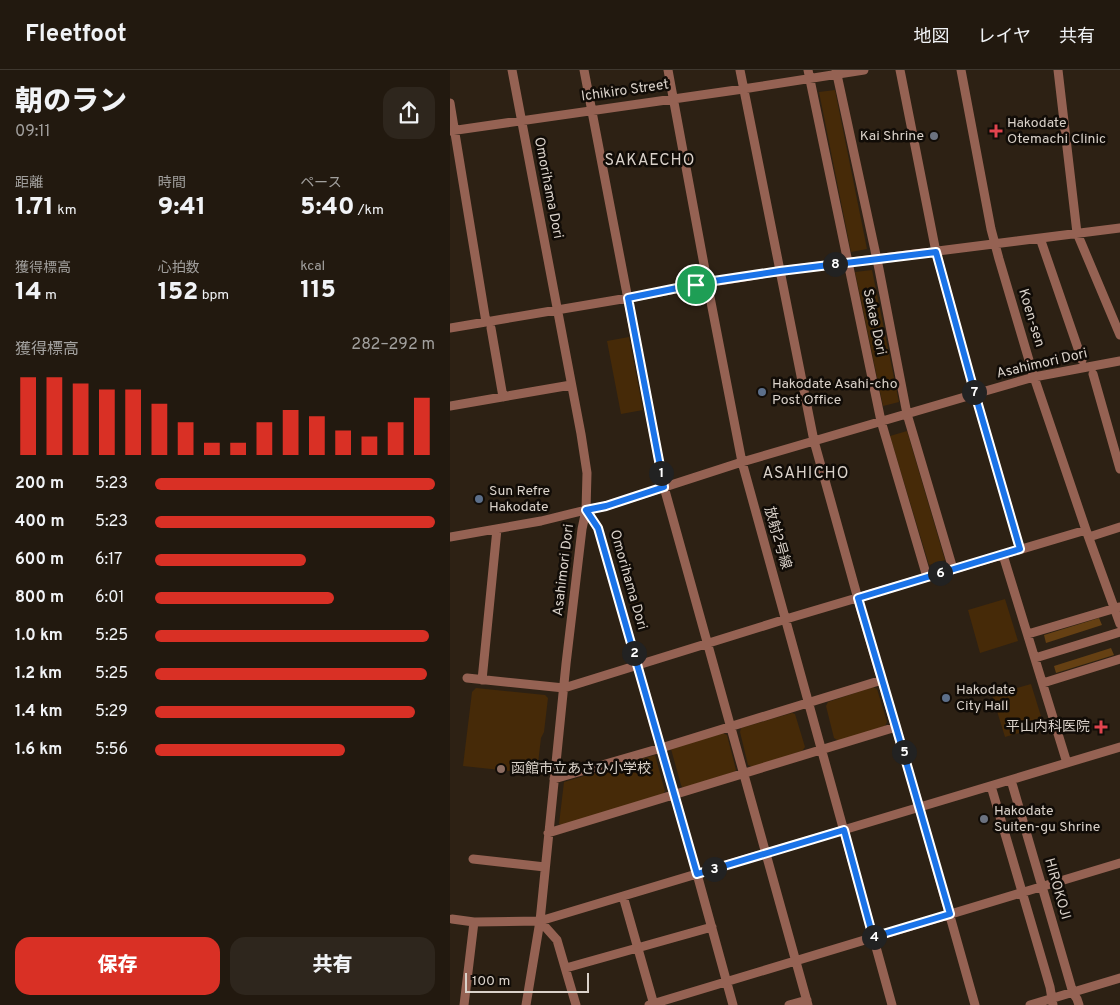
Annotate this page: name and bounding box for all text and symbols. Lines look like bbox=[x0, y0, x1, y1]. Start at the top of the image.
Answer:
text: Fleetfoot bbox=[25, 20, 127, 50]
text: 地図 bbox=[914, 26, 950, 49]
text: レイヤ bbox=[978, 26, 1031, 49]
text: 共有 bbox=[1059, 26, 1095, 49]
street label: Ichikiro Street bbox=[580, 76, 670, 106]
text: 朝のラン bbox=[15, 85, 127, 121]
button: share bbox=[383, 87, 435, 139]
place label: Hakodate Otemachi Clinic bbox=[1007, 115, 1106, 148]
text: 09:11 bbox=[15, 122, 50, 142]
marker: Hakodate Otemachi Clinic bbox=[989, 124, 1003, 138]
place label: Kai Shrine bbox=[860, 128, 924, 145]
marker: Kai Shrine bbox=[928, 130, 940, 142]
street label: Omorihama Dori bbox=[530, 136, 566, 240]
district label: SAKAECHO bbox=[605, 151, 695, 171]
text: 距離 bbox=[15, 175, 43, 192]
text: 時間 bbox=[158, 175, 186, 192]
text: ペース bbox=[300, 175, 342, 192]
text: 1.71 bbox=[15, 192, 54, 224]
text: 9:41 bbox=[158, 192, 206, 224]
text: 5:40 bbox=[300, 192, 355, 224]
text: km bbox=[54, 202, 77, 219]
text: /km bbox=[355, 202, 384, 219]
pin: 8 bbox=[822, 252, 848, 276]
text: 8 bbox=[831, 256, 840, 273]
text: kcal bbox=[300, 258, 325, 275]
text: 獲得標高 bbox=[15, 260, 71, 277]
text: 心拍数 bbox=[158, 260, 200, 277]
pin bbox=[675, 264, 717, 306]
icon: arrive bbox=[682, 271, 710, 299]
text: 115 bbox=[300, 275, 336, 307]
text: 14 bbox=[15, 277, 42, 309]
text: 152 bbox=[158, 277, 198, 309]
text: m bbox=[42, 287, 57, 304]
text: bpm bbox=[198, 287, 229, 304]
street label: Sakae Dori bbox=[859, 287, 889, 357]
street label: Koen-sen bbox=[1014, 287, 1048, 349]
text: 282–292 m bbox=[351, 335, 435, 355]
text: 獲得標高 bbox=[15, 340, 79, 360]
street label: Asahimori Dori bbox=[995, 345, 1089, 383]
place label: Hakodate Asahi-cho Post Office bbox=[772, 376, 898, 409]
pin: 7 bbox=[962, 380, 986, 404]
text: 7 bbox=[971, 384, 978, 401]
marker: Hakodate Asahi-cho Post Office bbox=[756, 386, 768, 398]
pin: 1 bbox=[648, 460, 674, 486]
district label: ASAHICHO bbox=[763, 464, 849, 484]
text: 1 bbox=[659, 465, 664, 482]
text: 200 m bbox=[15, 474, 64, 494]
text: 5:23 bbox=[95, 474, 128, 494]
place label: Sun Refre Hakodate bbox=[489, 483, 550, 516]
marker: Sun Refre Hakodate bbox=[473, 493, 485, 505]
street label: 放射2号線 bbox=[760, 504, 795, 571]
text: 400 m bbox=[15, 512, 64, 532]
text: 5:23 bbox=[95, 512, 128, 532]
street label: Asahimori Dori bbox=[550, 523, 578, 617]
street label: Omorihama Dori bbox=[606, 528, 650, 632]
text: 600 m bbox=[15, 550, 64, 570]
text: 6:17 bbox=[95, 550, 122, 570]
pin: 6 bbox=[928, 560, 952, 586]
text: 6 bbox=[936, 565, 945, 582]
text: 800 m bbox=[15, 588, 64, 608]
text: 6:01 bbox=[95, 588, 124, 608]
text: 1.0 km bbox=[15, 626, 63, 646]
text: 5:25 bbox=[95, 626, 128, 646]
pin: 2 bbox=[622, 640, 646, 666]
text: 2 bbox=[630, 645, 639, 662]
text: 1.2 km bbox=[15, 664, 62, 684]
text: 5:25 bbox=[95, 664, 128, 684]
place label: Hakodate City Hall bbox=[956, 682, 1016, 715]
marker: Hakodate City Hall bbox=[940, 692, 952, 704]
text: 1.4 km bbox=[15, 702, 63, 722]
text: 5:29 bbox=[95, 702, 128, 722]
place label: 平山内科医院 bbox=[1006, 719, 1090, 736]
marker: 平山内科医院 bbox=[1094, 720, 1108, 734]
text: 1.6 km bbox=[15, 740, 62, 760]
text: 5:56 bbox=[95, 740, 128, 760]
pin: 5 bbox=[892, 740, 916, 764]
text: 5 bbox=[900, 744, 909, 761]
place label: 函館市立あさひ小学校 bbox=[511, 761, 651, 778]
marker: 函館市立あさひ小学校 bbox=[495, 763, 507, 775]
place label: Hakodate Suiten-gu Shrine bbox=[994, 803, 1100, 836]
marker: Hakodate Suiten-gu Shrine bbox=[978, 813, 990, 825]
pin: 3 bbox=[702, 856, 726, 882]
street label: HIROKOJI bbox=[1040, 856, 1074, 922]
text: 3 bbox=[710, 861, 719, 878]
pin: 4 bbox=[862, 924, 886, 950]
text: 4 bbox=[870, 929, 879, 946]
button: 保存 bbox=[15, 937, 220, 995]
button: 共有 bbox=[230, 937, 435, 995]
scale bar bbox=[465, 970, 589, 993]
text: 100 m bbox=[472, 973, 510, 990]

